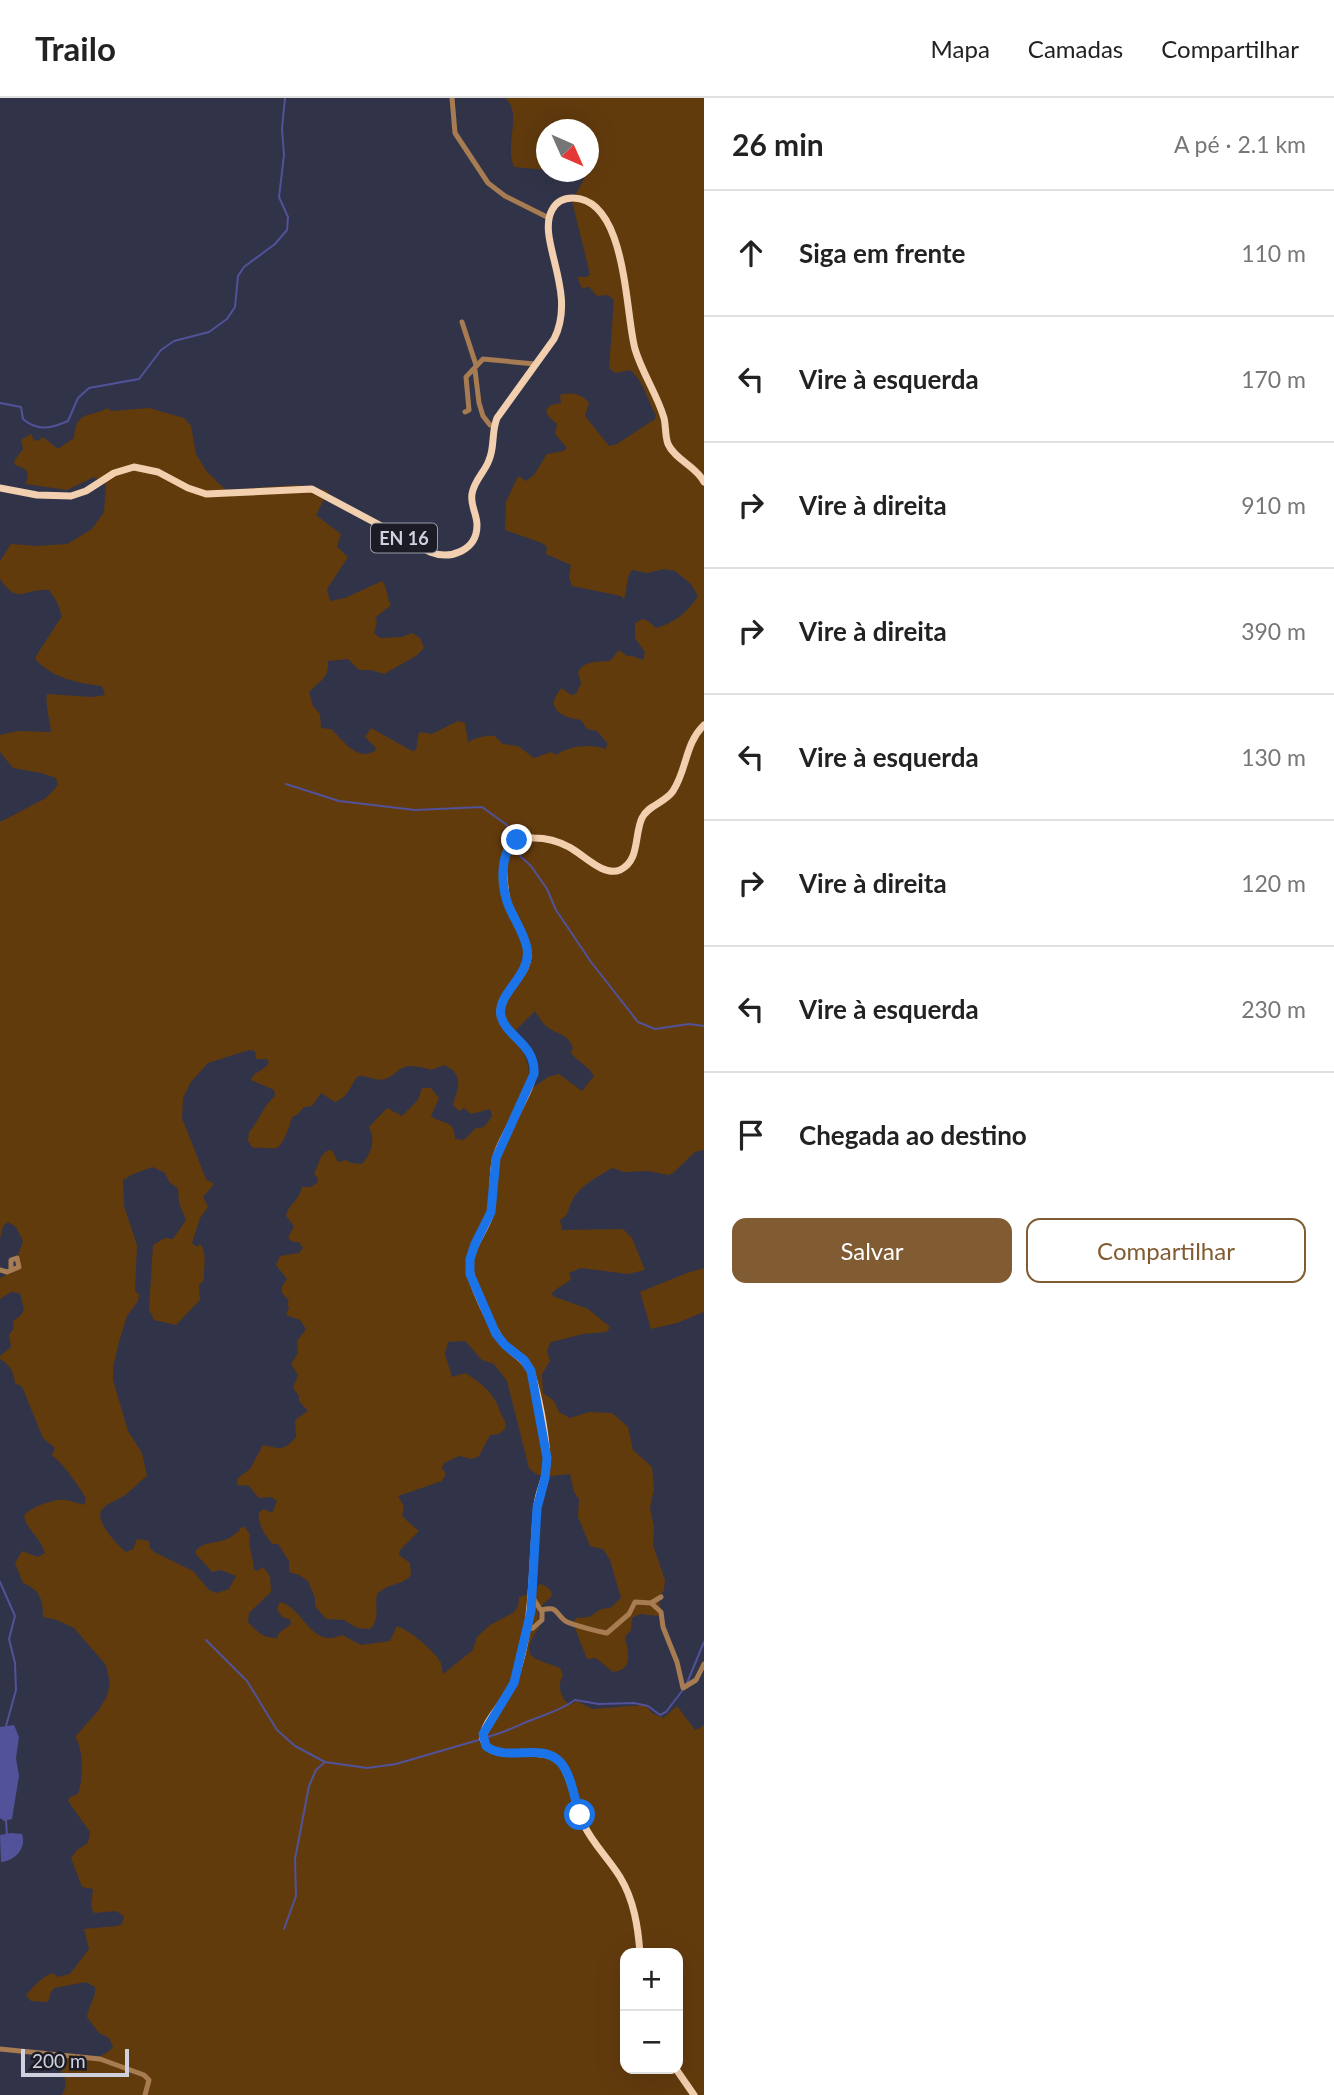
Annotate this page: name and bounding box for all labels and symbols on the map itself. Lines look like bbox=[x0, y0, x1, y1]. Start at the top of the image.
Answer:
north arrow bbox=[536, 119, 599, 182]
road number: EN 16 bbox=[371, 524, 437, 552]
route end bbox=[501, 824, 532, 855]
route start bbox=[564, 1799, 595, 1830]
scale bar bbox=[21, 2046, 130, 2078]

